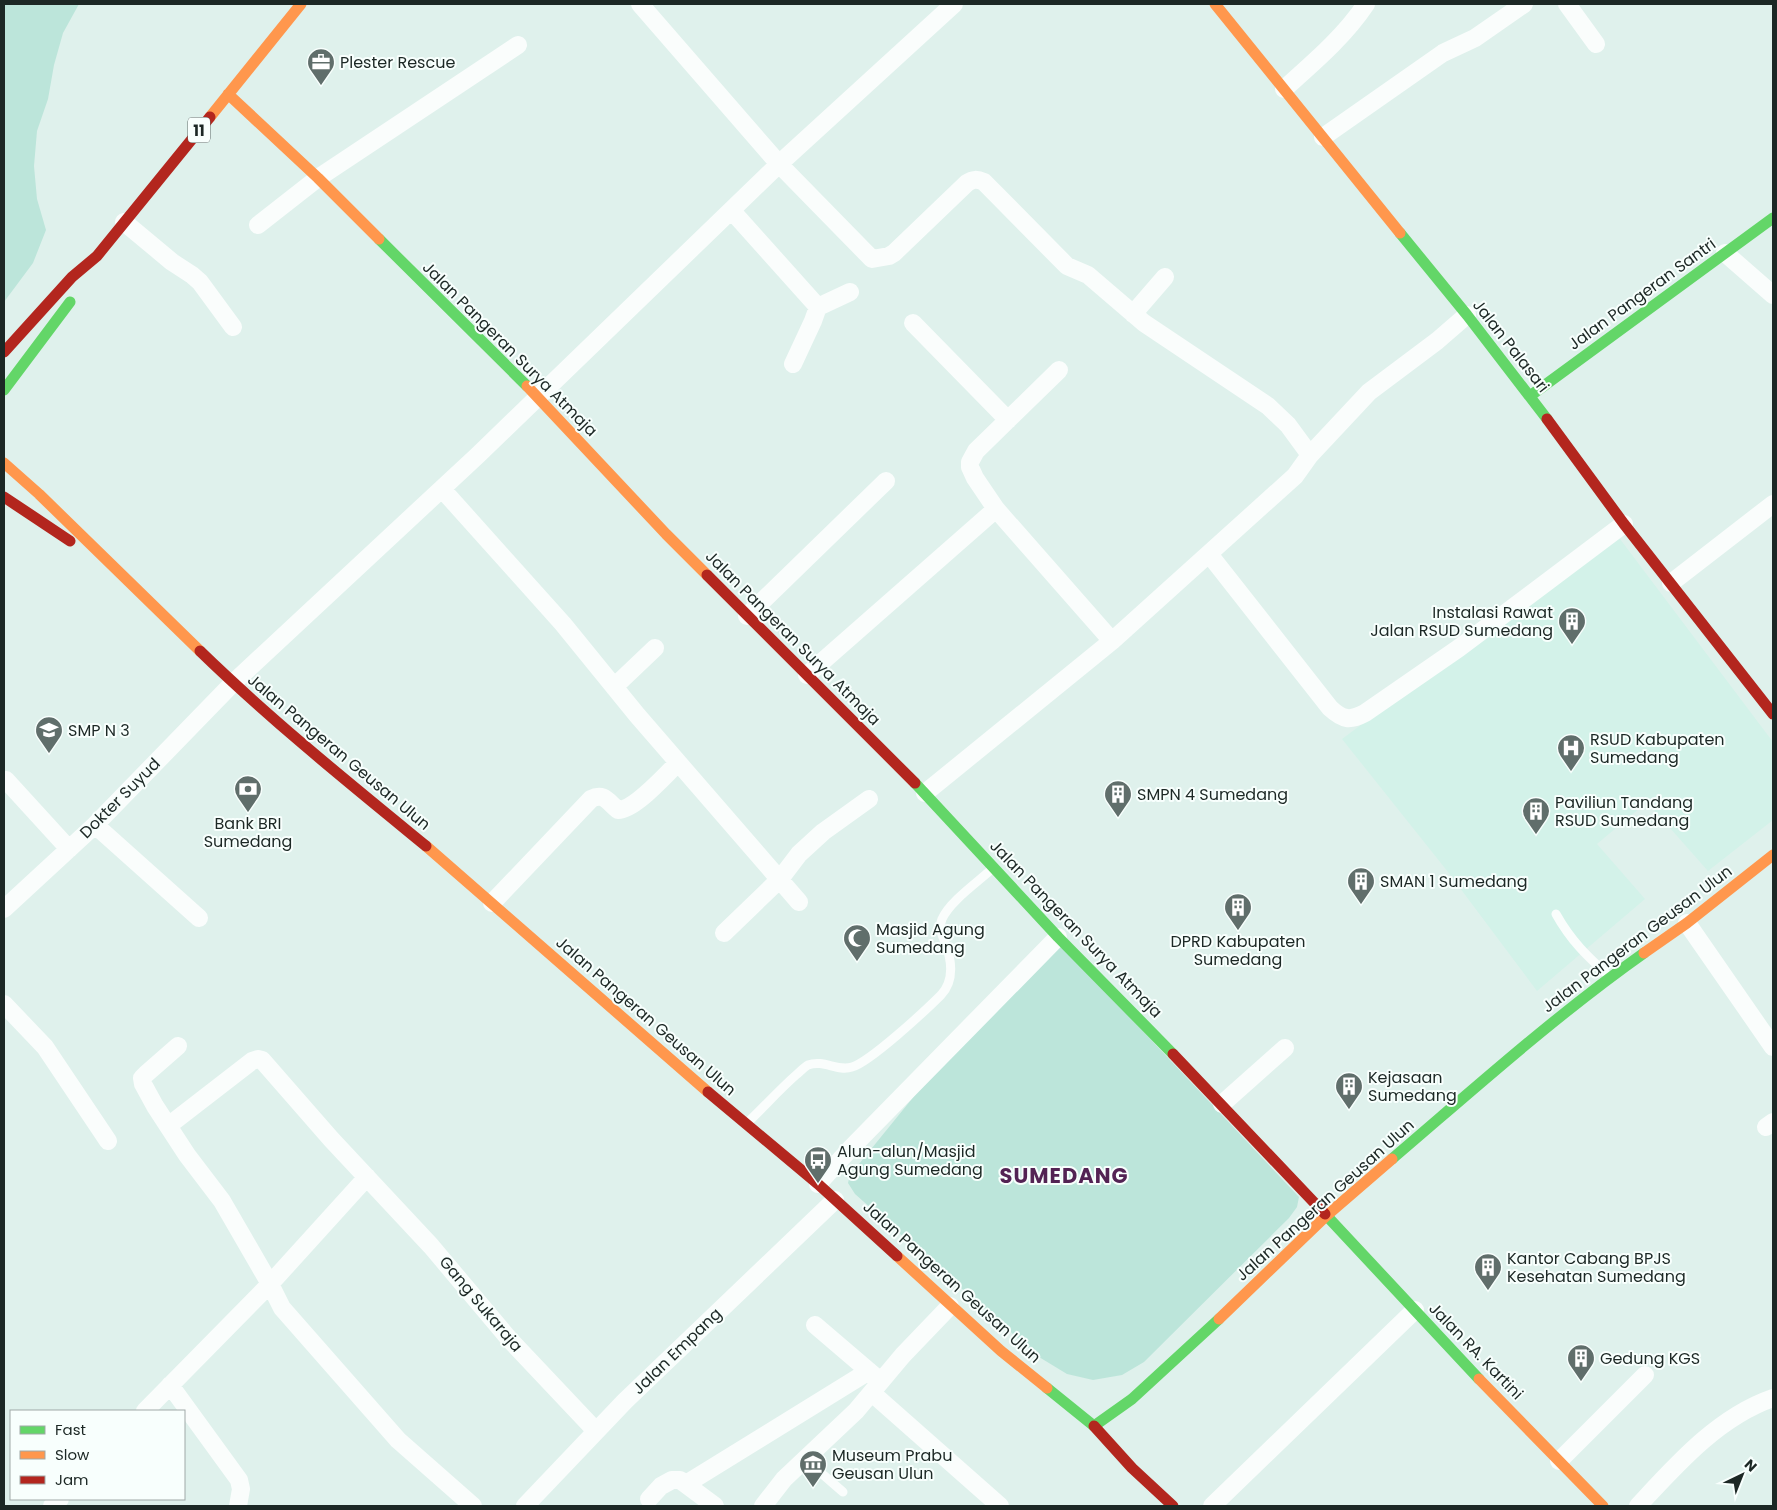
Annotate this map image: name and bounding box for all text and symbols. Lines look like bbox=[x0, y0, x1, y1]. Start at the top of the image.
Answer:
office icon: Plester Rescue bbox=[306, 47, 336, 86]
place label: Plester Rescue bbox=[340, 51, 455, 74]
road number: 11 bbox=[188, 118, 210, 142]
street label: Jalan Pangeran Santri bbox=[1564, 233, 1720, 355]
street label: Jalan Pangeran Surya Atmaja bbox=[417, 256, 603, 442]
street label: Jalan Palasari bbox=[1467, 295, 1555, 397]
street label: Jalan Pangeran Surya Atmaja bbox=[700, 545, 886, 731]
place label: Instalasi Rawat Jalan RSUD Sumedang bbox=[1370, 601, 1553, 642]
building icon: Instalasi Rawat Jalan RSUD Sumedang bbox=[1557, 606, 1587, 645]
street label: Jalan Pangeran Geusan Ulun bbox=[243, 668, 435, 836]
school or university icon: SMP N 3 bbox=[34, 715, 64, 754]
place label: SMP N 3 bbox=[68, 719, 130, 742]
place label: RSUD Kabupaten Sumedang bbox=[1590, 728, 1725, 769]
hospital icon: RSUD Kabupaten Sumedang bbox=[1556, 733, 1586, 772]
street label: Dokter Suyud bbox=[75, 753, 165, 843]
bank icon: Bank BRI Sumedang bbox=[233, 774, 263, 813]
building icon: SMPN 4 Sumedang bbox=[1103, 779, 1133, 818]
place label: SMPN 4 Sumedang bbox=[1137, 783, 1288, 806]
place label: Paviliun Tandang RSUD Sumedang bbox=[1555, 791, 1693, 832]
building icon: Paviliun Tandang RSUD Sumedang bbox=[1521, 796, 1551, 835]
place label: Bank BRI Sumedang bbox=[204, 812, 292, 853]
street label: Jalan Pangeran Surya Atmaja bbox=[985, 835, 1167, 1023]
street label: Jalan Pangeran Geusan Ulun bbox=[1537, 860, 1737, 1018]
building icon: SMAN 1 Sumedang bbox=[1346, 866, 1376, 905]
place label: SMAN 1 Sumedang bbox=[1380, 870, 1528, 893]
building icon: DPRD Kabupaten Sumedang bbox=[1223, 892, 1253, 931]
place label: Masjid Agung Sumedang bbox=[876, 918, 985, 959]
mosque icon: Masjid Agung Sumedang bbox=[842, 923, 872, 962]
place label: DPRD Kabupaten Sumedang bbox=[1171, 930, 1305, 971]
street label: Jalan Pangeran Geusan Ulun bbox=[551, 931, 741, 1101]
place label: Kejasaan Sumedang bbox=[1368, 1066, 1457, 1107]
building icon: Kejasaan Sumedang bbox=[1334, 1071, 1364, 1110]
street label: Jalan Pangeran Geusan Ulun bbox=[1231, 1114, 1419, 1286]
place label: Alun-alun/Masjid Agung Sumedang bbox=[837, 1140, 983, 1181]
bus stop icon: Alun-alun/Masjid Agung Sumedang bbox=[803, 1145, 833, 1184]
district label: SUMEDANG bbox=[1000, 1161, 1128, 1190]
street label: Jalan Pangeran Geusan Ulun bbox=[858, 1196, 1046, 1368]
place label: Kantor Cabang BPJS Kesehatan Sumedang bbox=[1507, 1247, 1686, 1288]
street label: Gang Sukaraja bbox=[434, 1251, 528, 1357]
building icon: Kantor Cabang BPJS Kesehatan Sumedang bbox=[1473, 1252, 1503, 1291]
street label: Jalan RA. Kartini bbox=[1424, 1297, 1528, 1405]
street label: Jalan Empang bbox=[627, 1302, 727, 1400]
building icon: Gedung KGS bbox=[1566, 1343, 1596, 1382]
place label: Gedung KGS bbox=[1600, 1347, 1700, 1370]
legend bbox=[10, 1410, 185, 1500]
text: Fast bbox=[55, 1419, 86, 1440]
text: Slow bbox=[55, 1444, 90, 1465]
place label: Museum Prabu Geusan Ulun bbox=[832, 1444, 952, 1485]
museum icon: Museum Prabu Geusan Ulun bbox=[798, 1449, 828, 1488]
north arrow bbox=[1717, 1450, 1767, 1500]
text: N bbox=[1740, 1455, 1762, 1476]
text: Jam bbox=[55, 1469, 89, 1490]

